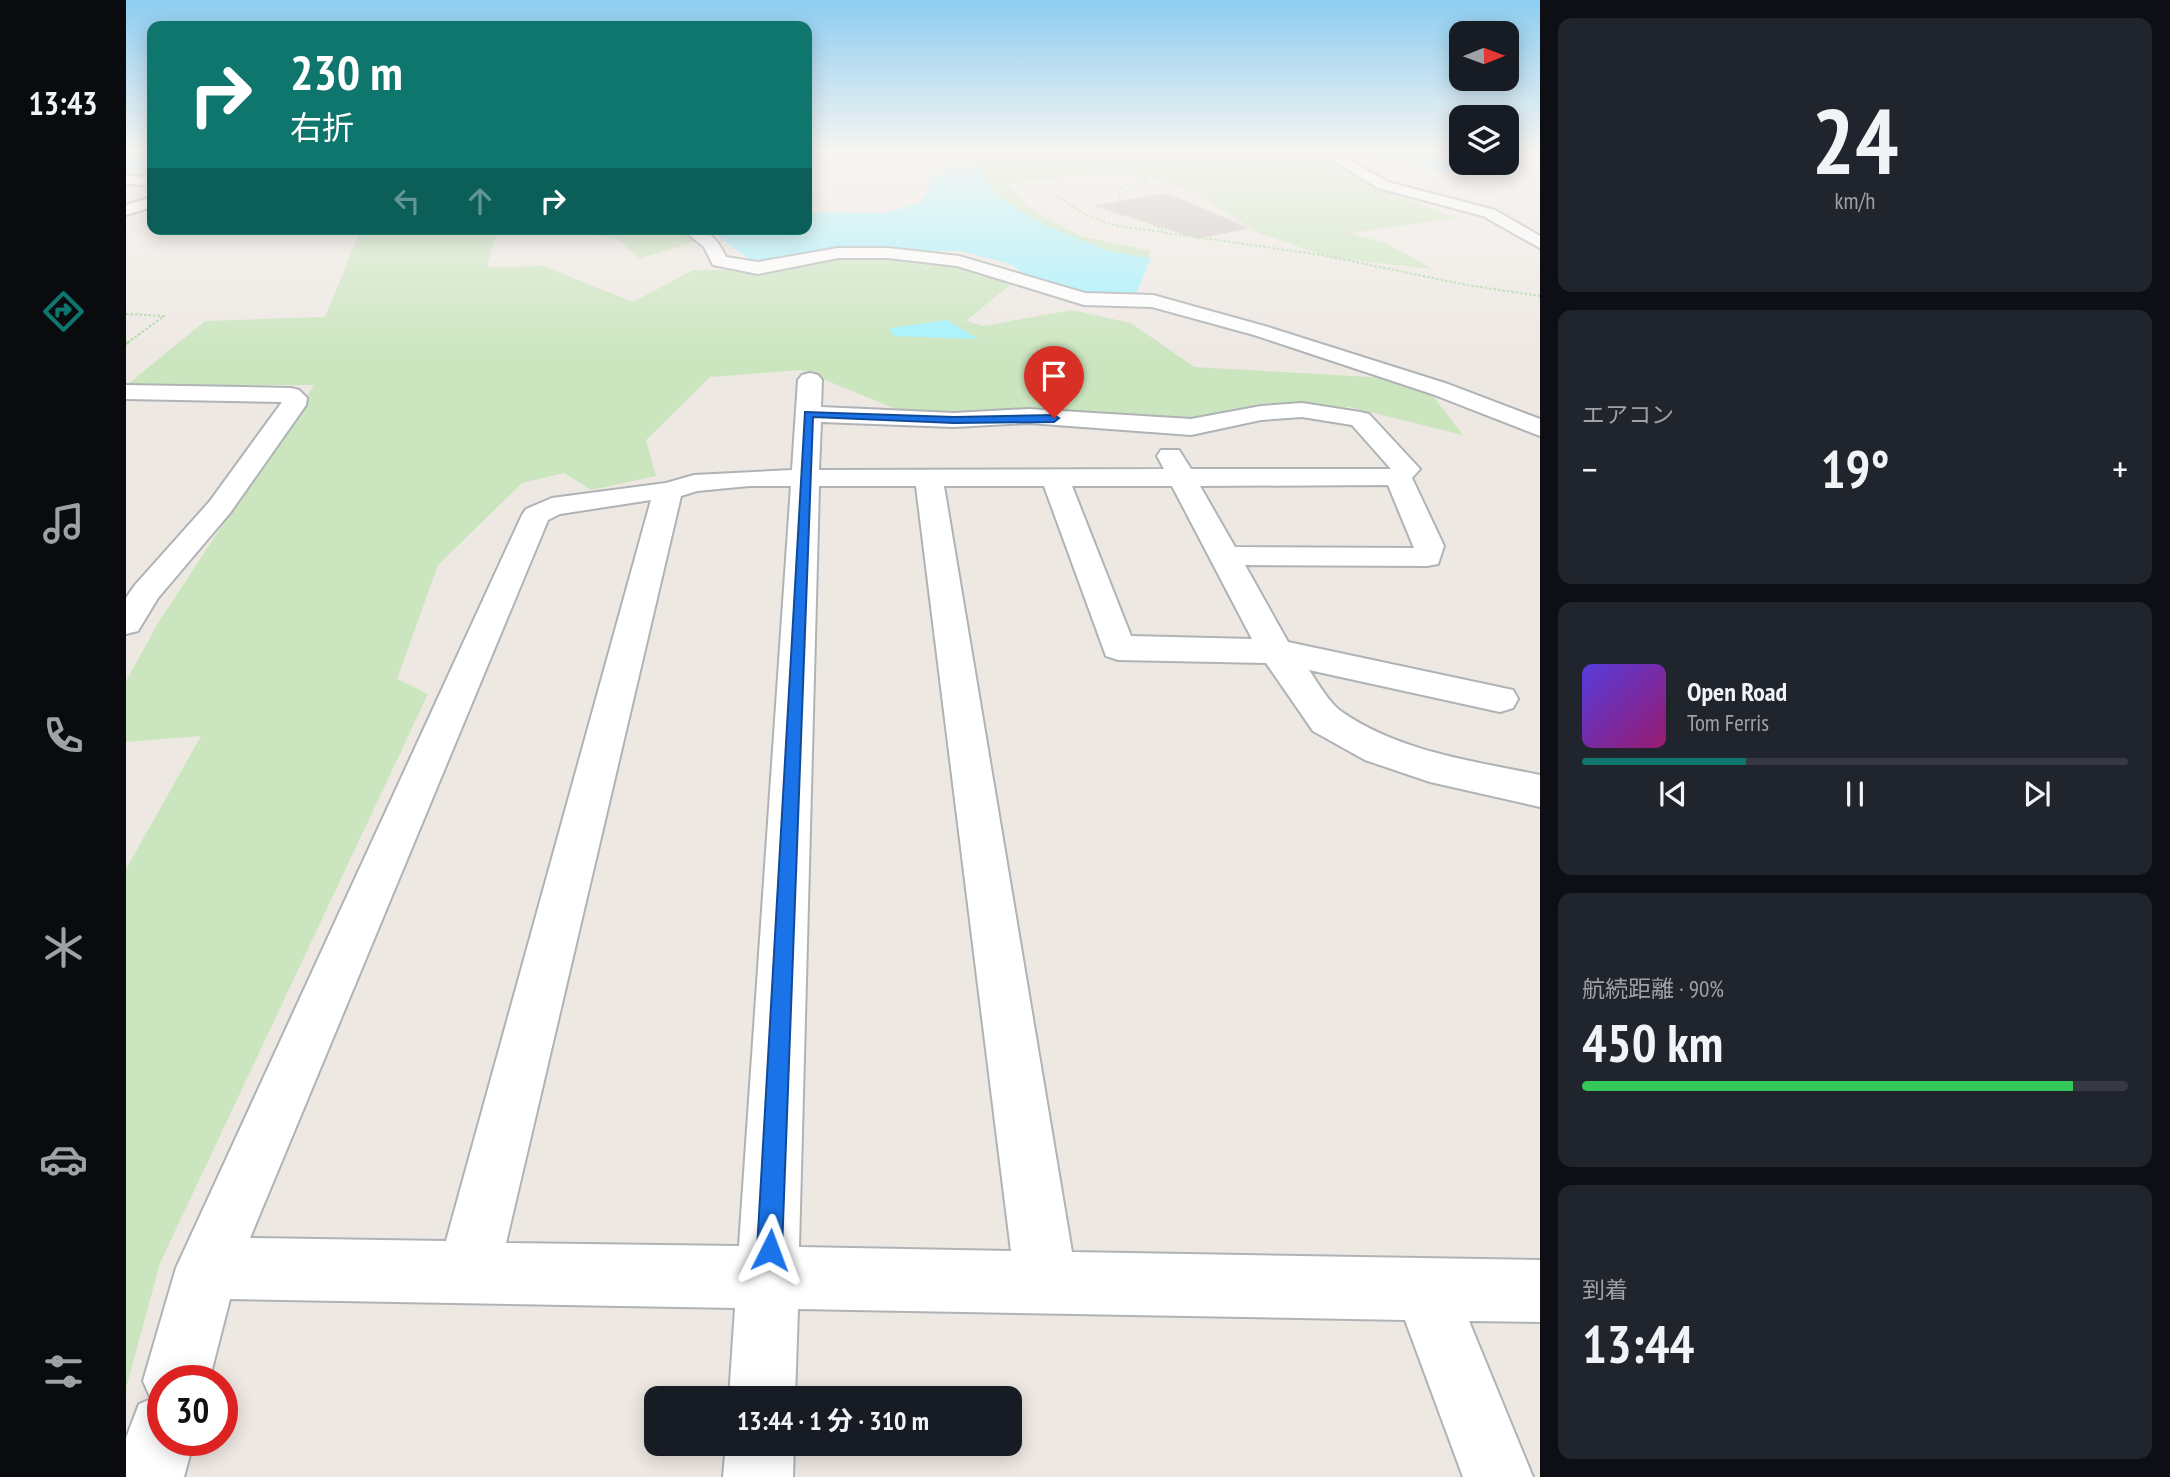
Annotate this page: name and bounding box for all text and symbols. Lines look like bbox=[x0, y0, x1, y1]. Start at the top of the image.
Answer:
north arrow bbox=[1449, 21, 1519, 91]
map controls bbox=[1449, 21, 1519, 175]
text: 230 m bbox=[290, 40, 403, 104]
icon: right bbox=[175, 49, 266, 140]
text: 24 bbox=[1812, 81, 1899, 199]
text: 13:43 bbox=[28, 82, 98, 124]
button: layers bbox=[1449, 105, 1519, 175]
text: 右折 bbox=[290, 106, 354, 148]
icon: left bbox=[388, 182, 426, 220]
icon: ahead bbox=[461, 182, 499, 220]
icon: right bbox=[534, 182, 572, 220]
text: km/h bbox=[1835, 186, 1875, 215]
icon: directions bbox=[39, 287, 88, 336]
pin bbox=[1024, 346, 1084, 418]
icon: arrive bbox=[1035, 357, 1073, 395]
text: エアコン bbox=[1582, 400, 1674, 429]
text: 19° bbox=[1821, 435, 1889, 502]
text: − bbox=[1582, 444, 1598, 493]
text: + bbox=[2112, 444, 2128, 493]
icon: music bbox=[39, 499, 88, 548]
text: Open Road bbox=[1687, 675, 1787, 708]
text: Tom Ferris bbox=[1687, 708, 1769, 737]
icon: phone bbox=[39, 711, 88, 760]
icon: previous bbox=[1654, 775, 1692, 813]
icon: pause bbox=[1836, 775, 1874, 813]
icon: next bbox=[2018, 775, 2056, 813]
icon: climate bbox=[39, 923, 88, 972]
text: 航続距離 · 90% bbox=[1582, 974, 1724, 1003]
text: 450 km bbox=[1582, 1009, 1723, 1076]
icon: car bbox=[39, 1135, 88, 1184]
position arrow bbox=[733, 1213, 807, 1287]
text: 到着 bbox=[1582, 1275, 1628, 1304]
text: 13:44 bbox=[1582, 1310, 1694, 1377]
icon: filters bbox=[39, 1347, 88, 1396]
speed limit sign: 30 bbox=[147, 1365, 238, 1456]
text: 13:44 · 1 分 · 310 m bbox=[737, 1404, 929, 1437]

